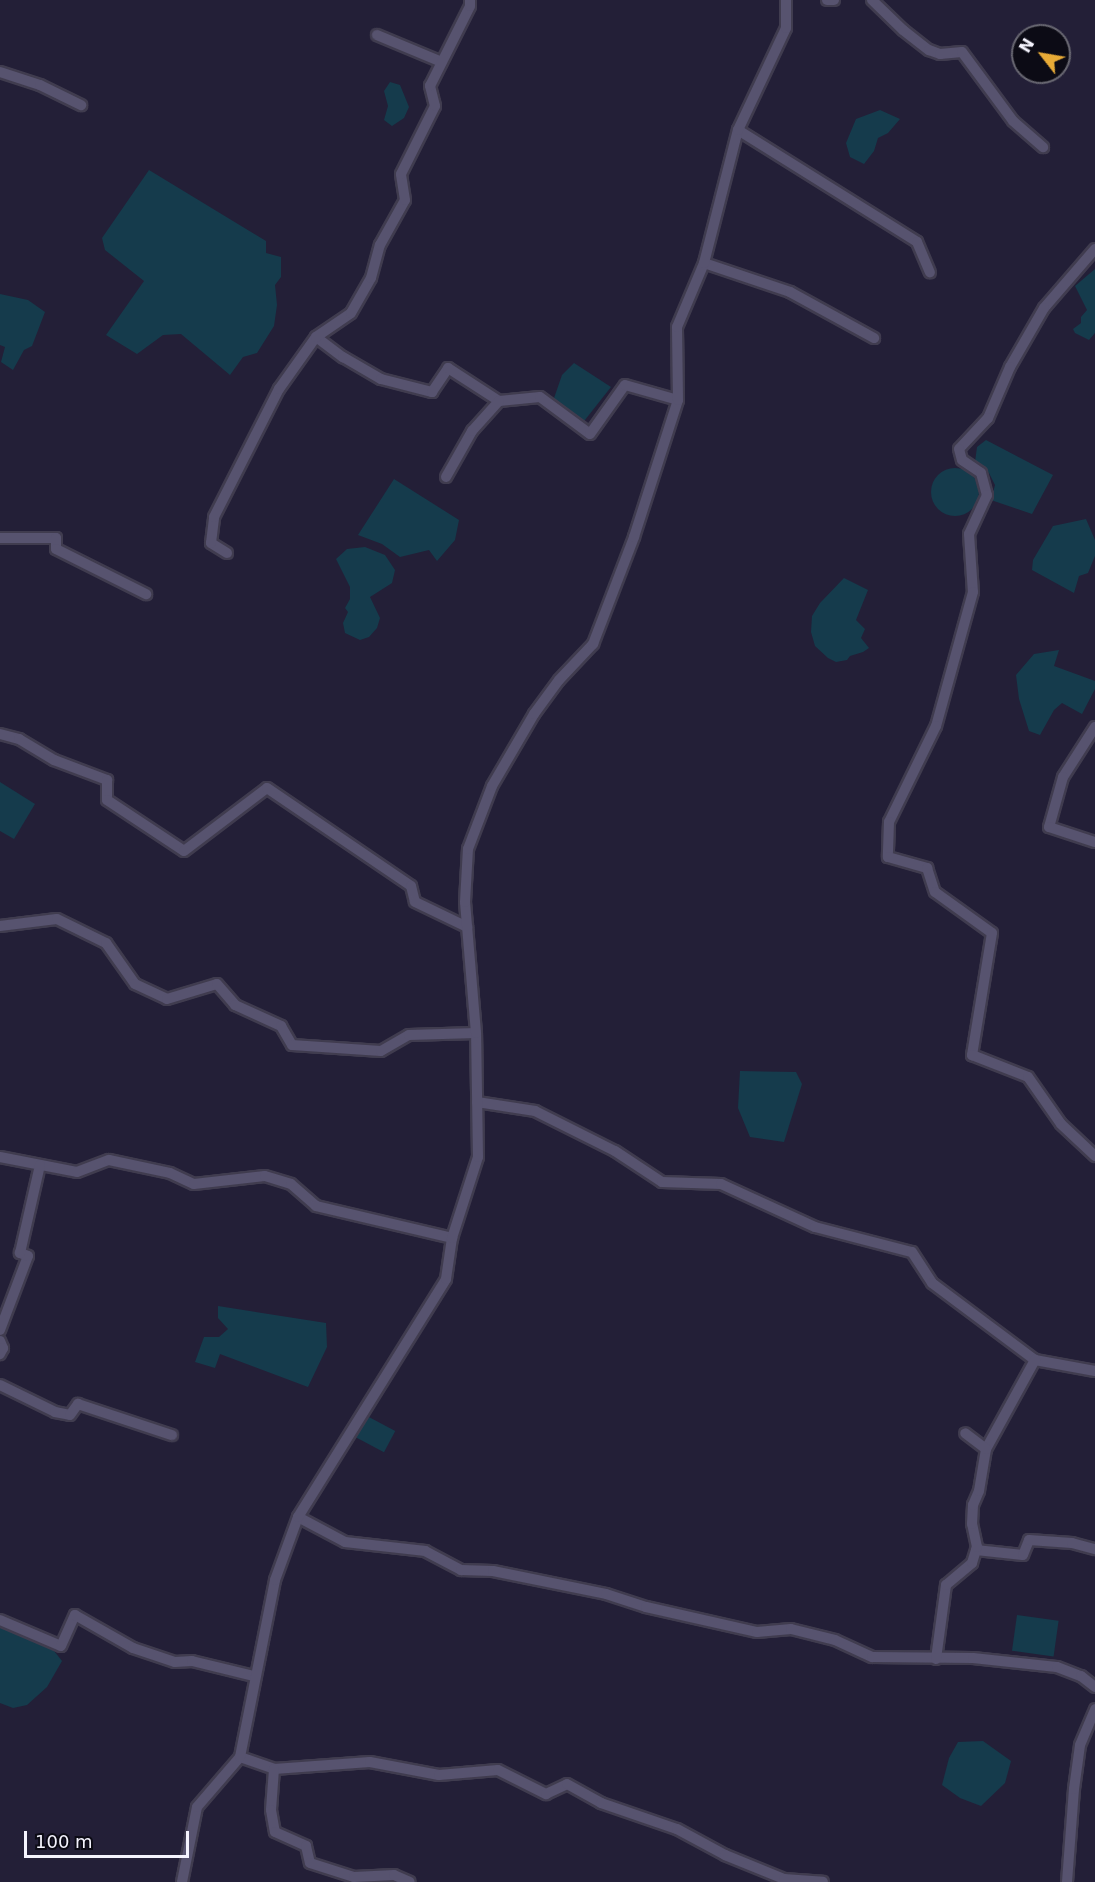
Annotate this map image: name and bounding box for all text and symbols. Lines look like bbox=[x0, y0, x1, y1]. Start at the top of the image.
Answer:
north arrow bbox=[1011, 24, 1071, 84]
text: N bbox=[1015, 35, 1038, 56]
scale bar bbox=[27, 1819, 192, 1857]
text: 100 m bbox=[35, 1831, 93, 1852]

